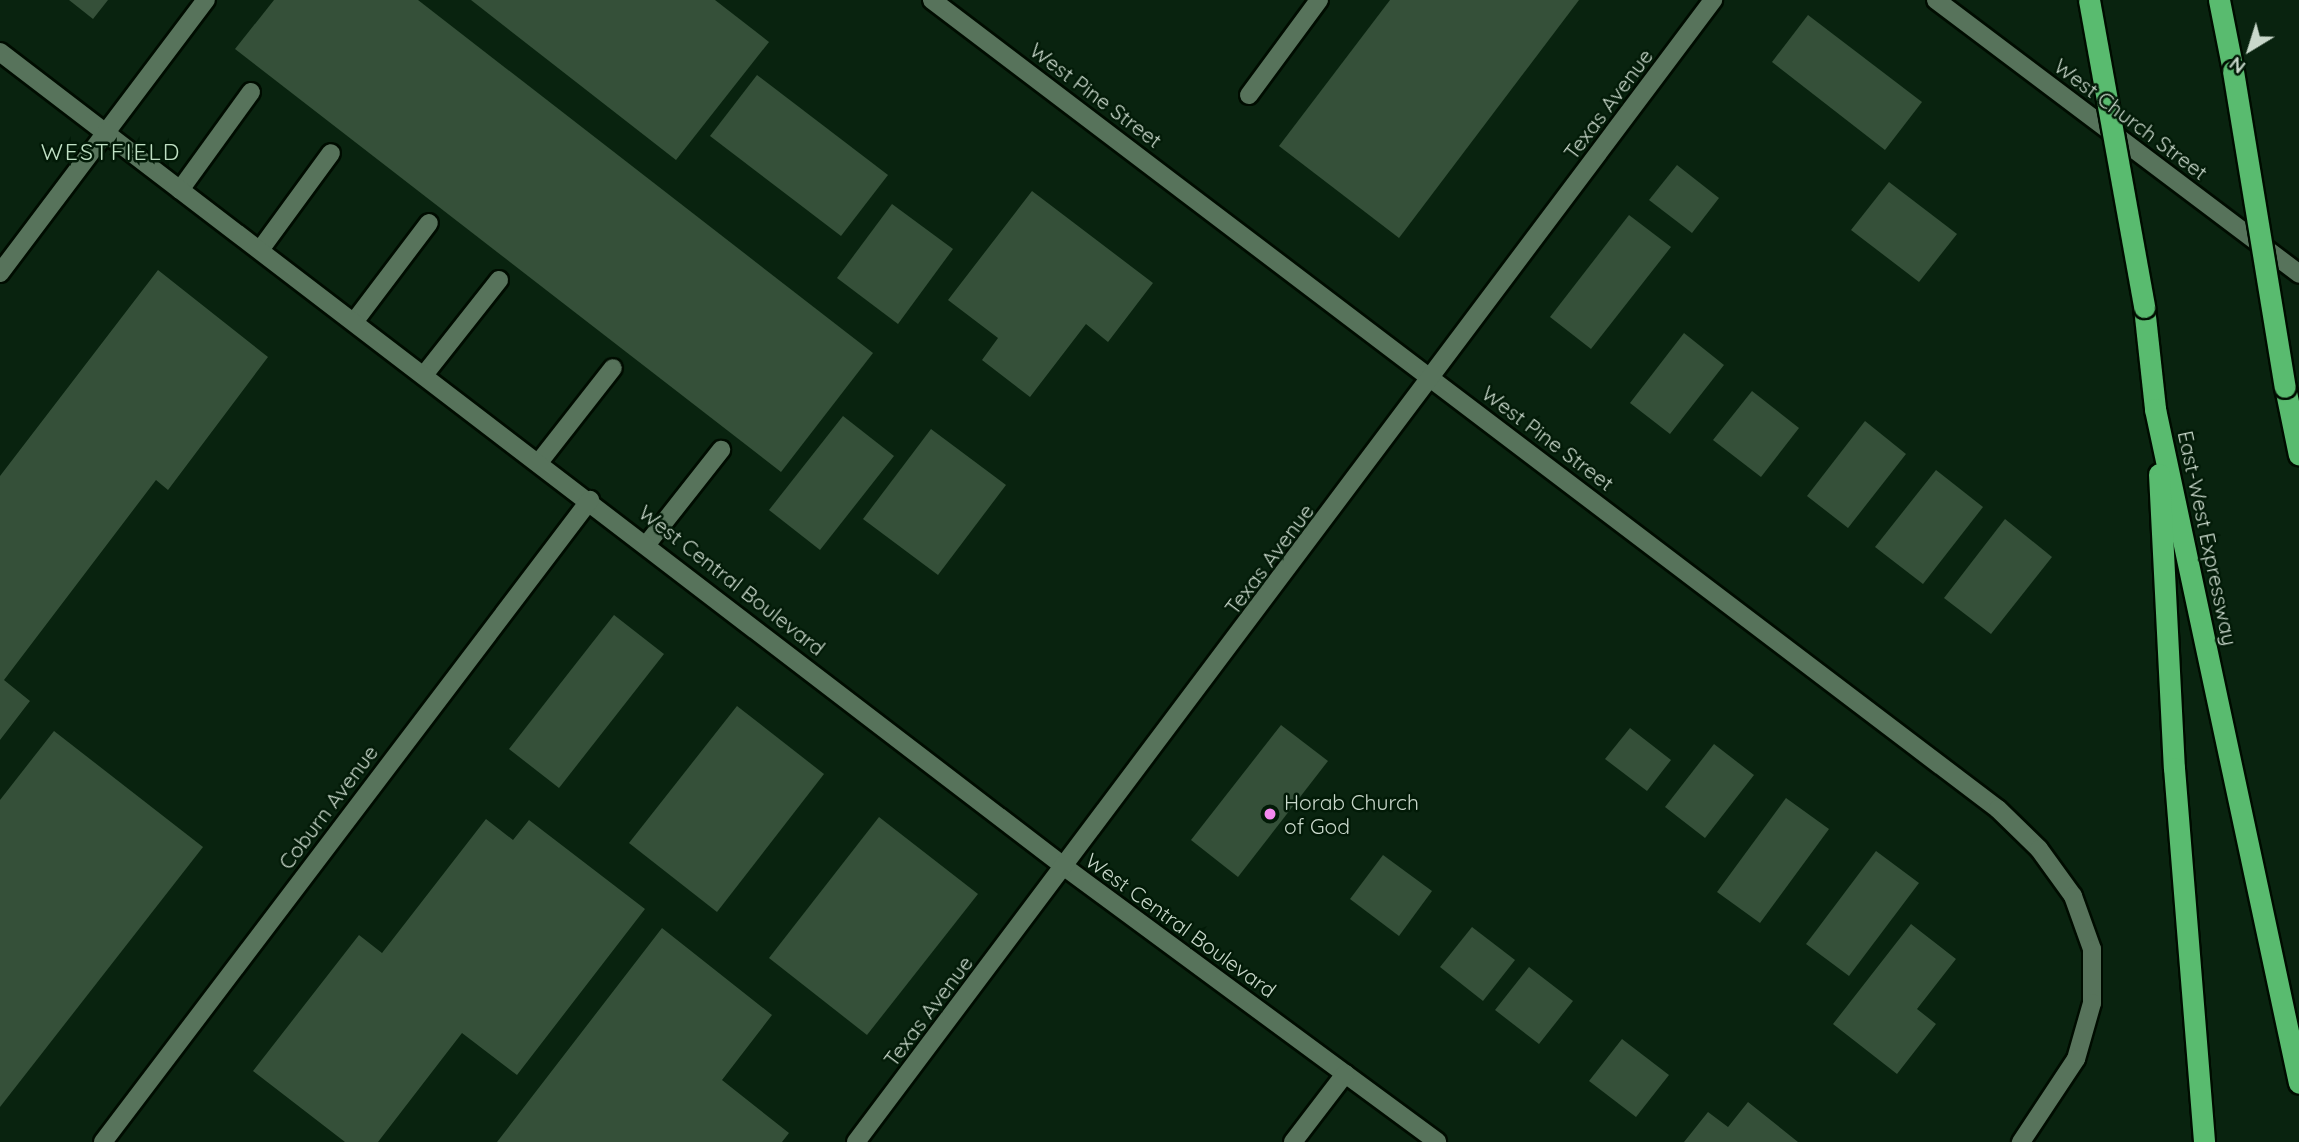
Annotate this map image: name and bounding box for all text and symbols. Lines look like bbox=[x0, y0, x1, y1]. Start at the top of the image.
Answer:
north arrow bbox=[2215, 14, 2285, 84]
street label: West Pine Street bbox=[1025, 37, 1167, 153]
street label: Texas Avenue bbox=[1558, 44, 1658, 164]
text: N bbox=[2224, 52, 2250, 79]
street label: West Church Street bbox=[2049, 53, 2213, 185]
district label: WESTFIELD bbox=[42, 138, 180, 166]
street label: West Pine Street bbox=[1477, 380, 1619, 496]
street label: East-West Expressway bbox=[2173, 428, 2243, 648]
street label: West Central Boulevard bbox=[634, 499, 830, 661]
street label: Texas Avenue bbox=[1219, 499, 1319, 619]
street label: Coburn Avenue bbox=[273, 740, 383, 874]
place label: Horab Church of God bbox=[1284, 789, 1419, 839]
marker: Horab Church of God bbox=[1262, 806, 1278, 822]
street label: West Central Boulevard bbox=[1081, 847, 1281, 1003]
street label: Texas Avenue bbox=[878, 951, 978, 1071]

